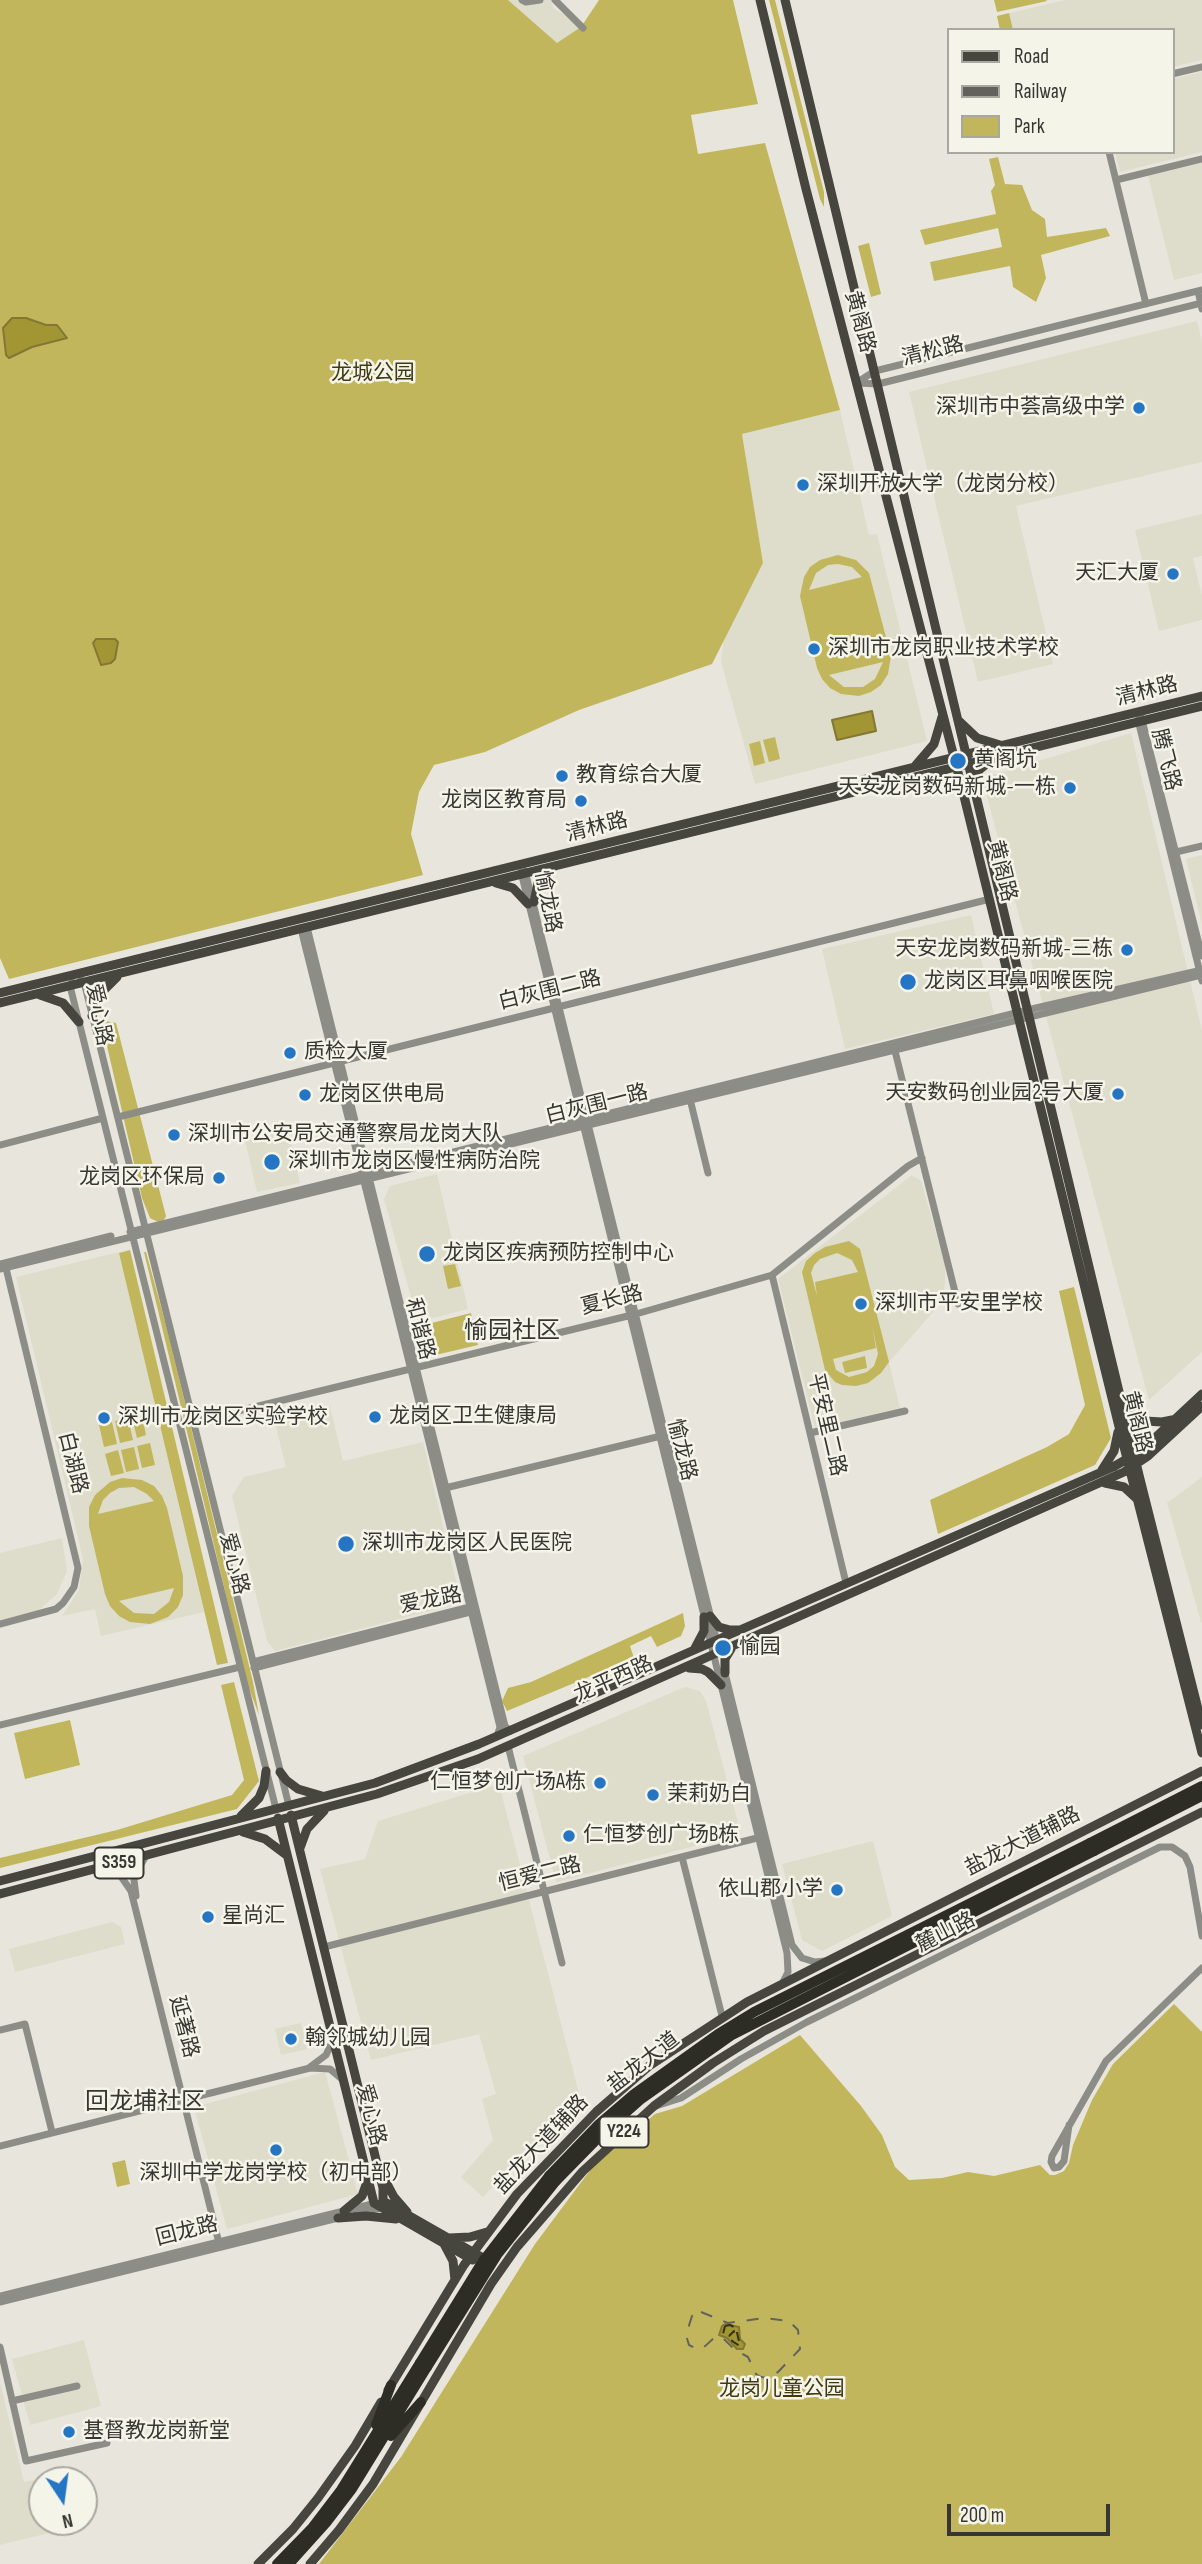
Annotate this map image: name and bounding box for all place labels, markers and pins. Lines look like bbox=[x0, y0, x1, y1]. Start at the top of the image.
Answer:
place label: 深圳市中荟高级中学 bbox=[936, 395, 1125, 421]
marker: 深圳市中荟高级中学 bbox=[1131, 400, 1147, 416]
place label: 深圳开放大学（龙岗分校） bbox=[817, 472, 1069, 498]
marker: 深圳开放大学（龙岗分校） bbox=[795, 477, 811, 493]
place label: 天汇大厦 bbox=[1075, 561, 1159, 587]
marker: 天汇大厦 bbox=[1165, 566, 1181, 582]
place label: 深圳市龙岗职业技术学校 bbox=[828, 636, 1059, 662]
marker: 深圳市龙岗职业技术学校 bbox=[806, 641, 822, 657]
place label: 黄阁坑 bbox=[974, 748, 1037, 774]
marker: 黄阁坑 bbox=[948, 751, 968, 771]
place label: 教育综合大厦 bbox=[576, 763, 702, 789]
marker: 教育综合大厦 bbox=[554, 768, 570, 784]
place label: 天安龙岗数码新城-一栋 bbox=[838, 775, 1056, 801]
marker: 天安龙岗数码新城-一栋 bbox=[1062, 780, 1078, 796]
place label: 龙岗区教育局 bbox=[441, 788, 567, 814]
marker: 龙岗区教育局 bbox=[573, 793, 589, 809]
place label: 天安龙岗数码新城-三栋 bbox=[895, 937, 1113, 963]
marker: 天安龙岗数码新城-三栋 bbox=[1119, 942, 1135, 958]
place label: 龙岗区耳鼻咽喉医院 bbox=[924, 969, 1113, 995]
marker: 龙岗区耳鼻咽喉医院 bbox=[898, 972, 918, 992]
place label: 质检大厦 bbox=[304, 1040, 388, 1066]
marker: 质检大厦 bbox=[282, 1045, 298, 1061]
place label: 天安数码创业园2号大厦 bbox=[885, 1081, 1104, 1107]
place label: 龙岗区供电局 bbox=[319, 1082, 445, 1108]
marker: 天安数码创业园2号大厦 bbox=[1110, 1086, 1126, 1102]
marker: 龙岗区供电局 bbox=[297, 1087, 313, 1103]
place label: 深圳市公安局交通警察局龙岗大队 bbox=[188, 1122, 503, 1148]
marker: 深圳市公安局交通警察局龙岗大队 bbox=[166, 1127, 182, 1143]
place label: 深圳市龙岗区慢性病防治院 bbox=[288, 1149, 540, 1175]
marker: 深圳市龙岗区慢性病防治院 bbox=[262, 1152, 282, 1172]
place label: 龙岗区环保局 bbox=[79, 1165, 205, 1191]
marker: 龙岗区环保局 bbox=[211, 1170, 227, 1186]
place label: 龙岗区疾病预防控制中心 bbox=[443, 1241, 674, 1267]
marker: 龙岗区疾病预防控制中心 bbox=[417, 1244, 437, 1264]
place label: 深圳市平安里学校 bbox=[875, 1291, 1043, 1317]
marker: 深圳市平安里学校 bbox=[853, 1296, 869, 1312]
place label: 龙岗区卫生健康局 bbox=[389, 1404, 557, 1430]
place label: 深圳市龙岗区实验学校 bbox=[118, 1405, 328, 1431]
marker: 龙岗区卫生健康局 bbox=[367, 1409, 383, 1425]
marker: 深圳市龙岗区实验学校 bbox=[96, 1410, 112, 1426]
place label: 深圳市龙岗区人民医院 bbox=[362, 1531, 572, 1557]
marker: 深圳市龙岗区人民医院 bbox=[336, 1534, 356, 1554]
place label: 愉园 bbox=[739, 1635, 781, 1661]
marker: 愉园 bbox=[713, 1638, 733, 1658]
place label: 仁恒梦创广场A栋 bbox=[430, 1770, 586, 1796]
marker: 仁恒梦创广场A栋 bbox=[592, 1775, 608, 1791]
place label: 茉莉奶白 bbox=[667, 1782, 751, 1808]
marker: 茉莉奶白 bbox=[645, 1787, 661, 1803]
place label: 仁恒梦创广场B栋 bbox=[583, 1823, 739, 1849]
marker: 仁恒梦创广场B栋 bbox=[561, 1828, 577, 1844]
place label: 依山郡小学 bbox=[718, 1877, 823, 1903]
marker: 依山郡小学 bbox=[829, 1882, 845, 1898]
place label: 星尚汇 bbox=[222, 1904, 285, 1930]
marker: 星尚汇 bbox=[200, 1909, 216, 1925]
place label: 翰邻城幼儿园 bbox=[305, 2026, 431, 2052]
marker: 翰邻城幼儿园 bbox=[283, 2031, 299, 2047]
marker: 深圳中学龙岗学校（初中部） bbox=[268, 2142, 284, 2158]
place label: 深圳中学龙岗学校（初中部） bbox=[140, 2161, 412, 2187]
place label: 基督教龙岗新堂 bbox=[83, 2419, 230, 2445]
marker: 基督教龙岗新堂 bbox=[61, 2424, 77, 2440]

